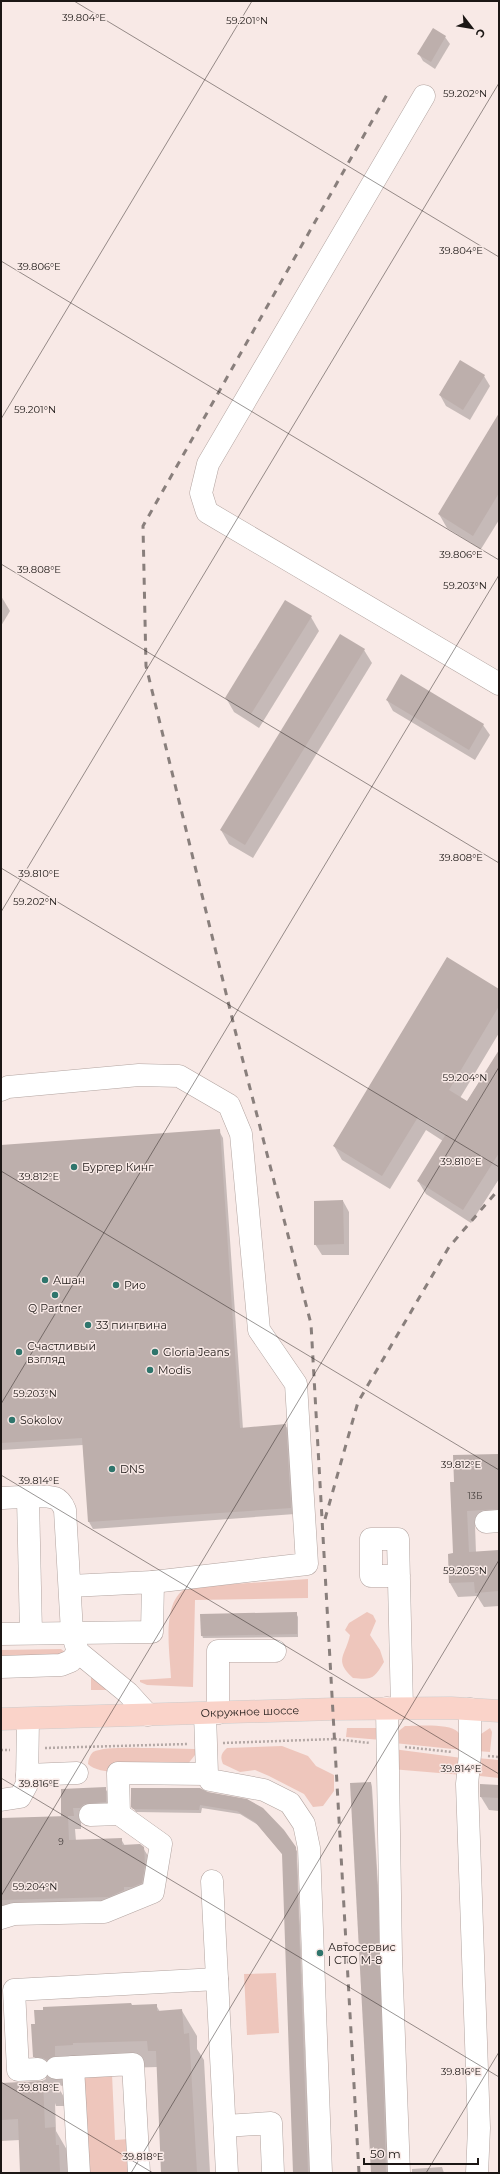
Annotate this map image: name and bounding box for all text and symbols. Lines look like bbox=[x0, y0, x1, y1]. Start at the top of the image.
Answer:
north arrow bbox=[452, 8, 492, 48]
text: 39.804°E bbox=[62, 11, 106, 24]
text: 59.201°N bbox=[226, 14, 268, 27]
text: С bbox=[473, 26, 489, 40]
text: 59.202°N bbox=[443, 87, 487, 100]
text: 39.804°E bbox=[439, 244, 483, 257]
text: 39.806°E bbox=[17, 260, 61, 273]
text: 59.201°N bbox=[14, 403, 56, 416]
text: 39.806°E bbox=[439, 548, 483, 561]
text: 39.808°E bbox=[17, 563, 61, 576]
text: 59.203°N bbox=[443, 579, 487, 592]
text: 39.808°E bbox=[439, 851, 483, 864]
text: 39.810°E bbox=[18, 867, 60, 880]
text: 59.202°N bbox=[13, 895, 57, 908]
text: 59.204°N bbox=[443, 1071, 487, 1084]
text: 39.810°E bbox=[440, 1155, 482, 1168]
place label: Бургер Кинг bbox=[82, 1160, 154, 1174]
marker: Бургер Кинг bbox=[69, 1162, 79, 1172]
text: 39.812°E bbox=[19, 1170, 60, 1183]
place label: Ашан bbox=[53, 1273, 85, 1287]
marker: Ашан bbox=[40, 1275, 50, 1285]
place label: Рио bbox=[124, 1278, 146, 1292]
marker: Рио bbox=[111, 1280, 121, 1290]
marker: Q Partner bbox=[50, 1290, 60, 1300]
place label: Q Partner bbox=[28, 1301, 82, 1315]
place label: 33 пингвина bbox=[96, 1318, 167, 1332]
marker: 33 пингвина bbox=[83, 1320, 93, 1330]
place label: Счастливый взгляд bbox=[27, 1339, 96, 1366]
place label: Gloria Jeans bbox=[163, 1345, 230, 1359]
marker: Счастливый взгляд bbox=[14, 1347, 24, 1357]
marker: Gloria Jeans bbox=[150, 1347, 160, 1357]
place label: Modis bbox=[158, 1363, 192, 1377]
marker: Modis bbox=[145, 1365, 155, 1375]
text: 59.203°N bbox=[13, 1387, 57, 1400]
place label: Sokolov bbox=[20, 1413, 63, 1427]
marker: Sokolov bbox=[7, 1415, 17, 1425]
text: 39.812°E bbox=[441, 1458, 482, 1471]
place label: DNS bbox=[120, 1462, 145, 1476]
marker: DNS bbox=[107, 1464, 117, 1474]
text: 39.814°E bbox=[18, 1474, 60, 1487]
house number: 13Б bbox=[468, 1490, 483, 1501]
text: 59.205°N bbox=[443, 1564, 487, 1577]
street label: Окружное шоссе bbox=[200, 1703, 300, 1720]
text: 39.814°E bbox=[440, 1762, 482, 1775]
text: 39.816°E bbox=[19, 1777, 60, 1790]
house number: 9 bbox=[58, 1836, 64, 1847]
text: 59.204°N bbox=[13, 1880, 57, 1893]
place label: Автосервис | СТО М-8 bbox=[328, 1940, 396, 1967]
marker: Автосервис | СТО М-8 bbox=[315, 1948, 325, 1958]
text: 39.816°E bbox=[441, 2065, 482, 2078]
text: 39.818°E bbox=[18, 2081, 60, 2094]
scale bar bbox=[364, 2140, 478, 2166]
text: 50 m bbox=[370, 2146, 401, 2161]
text: 39.818°E bbox=[122, 2150, 164, 2163]

